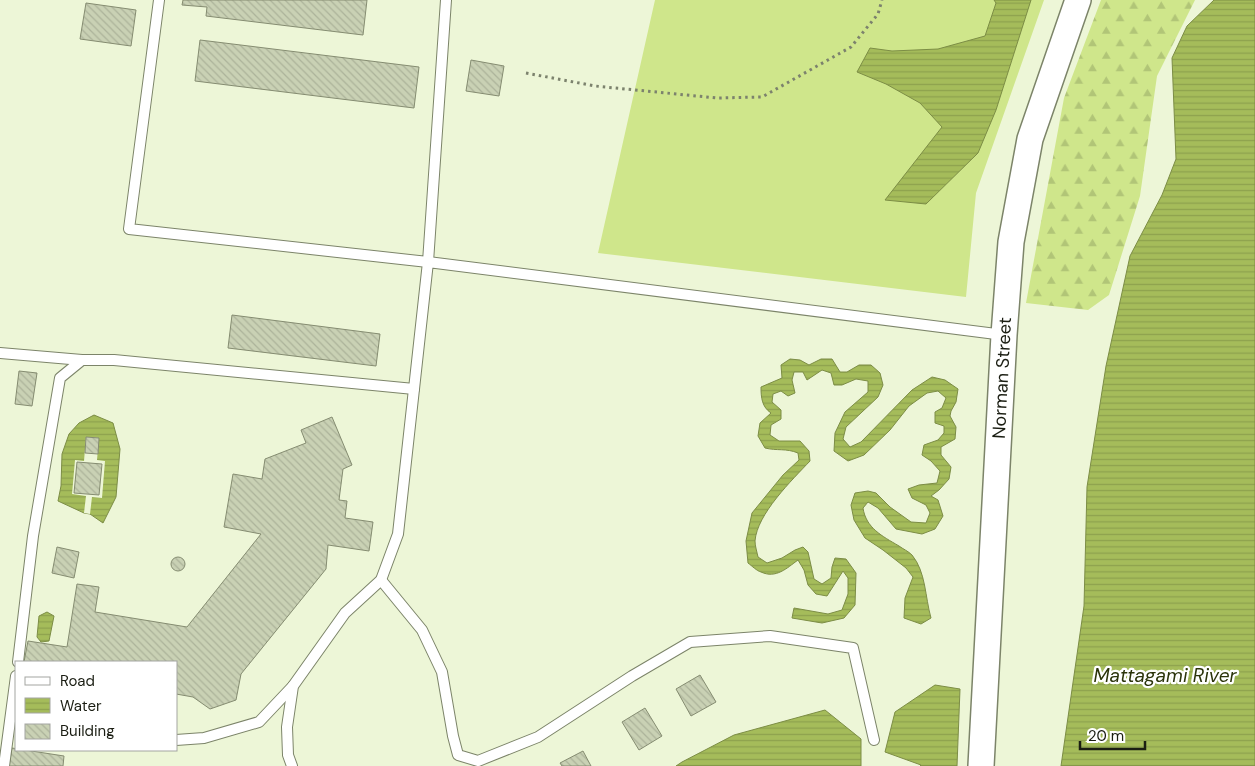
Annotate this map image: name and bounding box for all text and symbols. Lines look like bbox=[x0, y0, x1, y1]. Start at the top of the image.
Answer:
street label: Norman Street bbox=[987, 317, 1017, 439]
legend bbox=[15, 661, 178, 751]
water label: Mattagami River bbox=[1093, 663, 1237, 688]
text: Road bbox=[60, 671, 95, 691]
text: Water bbox=[60, 696, 102, 716]
scale bar bbox=[1080, 718, 1145, 750]
text: Building bbox=[60, 721, 115, 741]
text: 20 m bbox=[1088, 726, 1124, 746]

